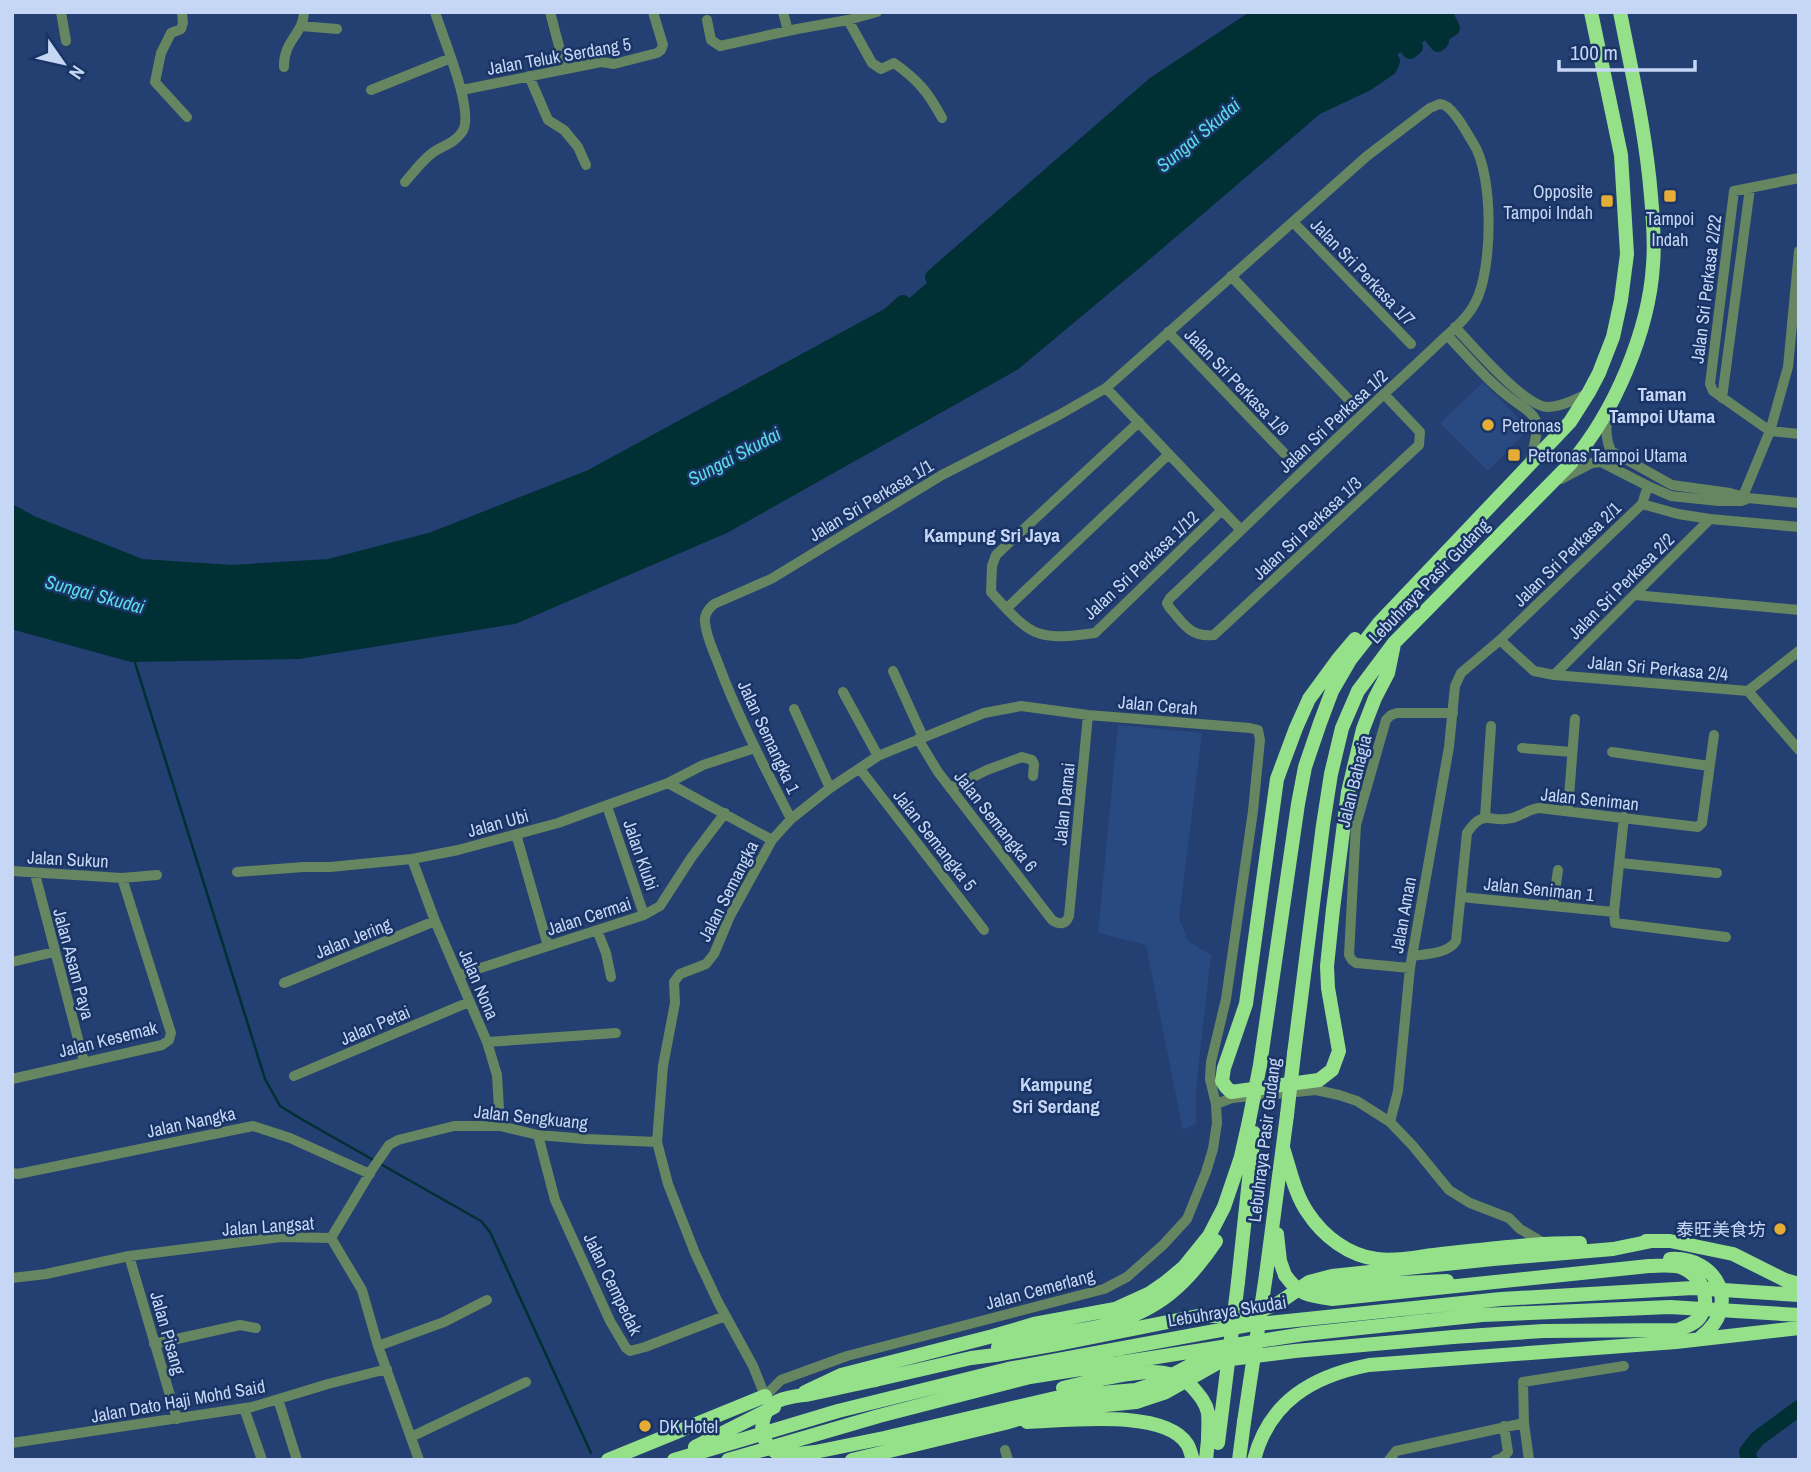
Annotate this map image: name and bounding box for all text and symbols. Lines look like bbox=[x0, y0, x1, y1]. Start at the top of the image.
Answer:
north arrow bbox=[28, 28, 98, 98]
scale bar bbox=[1559, 28, 1696, 72]
street label: Jalan Teluk Serdang 5 bbox=[485, 31, 633, 81]
text: 100 m bbox=[1570, 38, 1618, 67]
text: N bbox=[63, 61, 91, 84]
water label: Sungai Skudai bbox=[1150, 92, 1246, 178]
place label: Opposite Tampoi Indah bbox=[1503, 179, 1593, 225]
marker: Tampoi Indah bbox=[1662, 188, 1678, 204]
marker: Opposite Tampoi Indah bbox=[1599, 193, 1615, 209]
place label: Tampoi Indah bbox=[1646, 206, 1694, 252]
street label: Jalan Sri Perkasa 1/7 bbox=[1305, 213, 1421, 331]
street label: Jalan Sri Perkasa 2/22 bbox=[1684, 213, 1728, 365]
street label: Jalan Sri Perkasa 1/9 bbox=[1179, 323, 1295, 441]
street label: Jalan Sri Perkasa 1/2 bbox=[1273, 364, 1393, 478]
district label: Taman Tampoi Utama bbox=[1609, 381, 1715, 429]
place label: Petronas bbox=[1502, 413, 1561, 438]
marker: Petronas bbox=[1480, 417, 1496, 433]
water label: Sungai Skudai bbox=[683, 420, 786, 491]
place label: Petronas Tampoi Utama bbox=[1528, 443, 1687, 468]
marker: Petronas Tampoi Utama bbox=[1506, 447, 1522, 463]
street label: Jalan Sri Perkasa 1/1 bbox=[804, 453, 939, 547]
street label: Jalan Sri Perkasa 1/3 bbox=[1247, 471, 1367, 585]
street label: Jalan Sri Perkasa 2/1 bbox=[1508, 495, 1627, 612]
street label: Jalan Sri Perkasa 1/12 bbox=[1078, 505, 1204, 625]
street label: Lebuhraya Pasir Gudang bbox=[1363, 512, 1496, 649]
district label: Kampung Sri Jaya bbox=[924, 522, 1060, 548]
street label: Jalan Sri Perkasa 2/2 bbox=[1562, 527, 1680, 645]
water label: Sungai Skudai bbox=[42, 568, 148, 620]
street label: Jalan Sri Perkasa 2/4 bbox=[1587, 649, 1729, 687]
street label: Jalan Semangka 1 bbox=[732, 676, 806, 798]
street label: Jalan Cerah bbox=[1117, 689, 1199, 721]
street label: Jalan Bahagia bbox=[1330, 732, 1378, 830]
street label: Jalan Damai bbox=[1047, 761, 1081, 847]
street label: Jalan Semangka 6 bbox=[949, 765, 1043, 877]
street label: Jalan Seniman bbox=[1540, 781, 1640, 817]
street label: Jalan Semangka 5 bbox=[888, 784, 982, 896]
street label: Jalan Ubi bbox=[465, 803, 531, 843]
street label: Jalan Klubi bbox=[617, 816, 665, 894]
street label: Jalan Semangka bbox=[692, 836, 764, 946]
street label: Jalan Sukun bbox=[27, 844, 109, 874]
street label: Jalan Seniman 1 bbox=[1483, 871, 1596, 907]
street label: Jalan Aman bbox=[1384, 875, 1422, 955]
street label: Jalan Cermai bbox=[543, 891, 635, 941]
street label: Jalan Asam Paya bbox=[47, 906, 101, 1022]
street label: Jalan Jering bbox=[311, 911, 396, 965]
street label: Jalan Nona bbox=[453, 945, 505, 1023]
street label: Jalan Petai bbox=[336, 999, 414, 1051]
street label: Jalan Kesemak bbox=[56, 1015, 161, 1063]
street label: Lebuhraya Pasir Gudang bbox=[1242, 1056, 1287, 1223]
district label: Kampung Sri Serdang bbox=[1012, 1071, 1100, 1119]
street label: Jalan Sengkuang bbox=[473, 1099, 590, 1135]
street label: Jalan Nangka bbox=[144, 1100, 238, 1144]
street label: Jalan Langsat bbox=[221, 1210, 315, 1242]
place label: 泰旺美食坊 bbox=[1676, 1217, 1766, 1242]
marker: 泰旺美食坊 bbox=[1772, 1221, 1788, 1237]
street label: Jalan Cempedak bbox=[577, 1229, 649, 1340]
street label: Jalan Cemerlang bbox=[983, 1262, 1098, 1316]
street label: Jalan Pisang bbox=[144, 1289, 192, 1378]
street label: Lebuhraya Skudai bbox=[1166, 1289, 1288, 1333]
street label: Jalan Dato Haji Mohd Said bbox=[89, 1373, 267, 1429]
place label: DK Hotel bbox=[659, 1414, 718, 1439]
marker: DK Hotel bbox=[637, 1418, 653, 1434]

